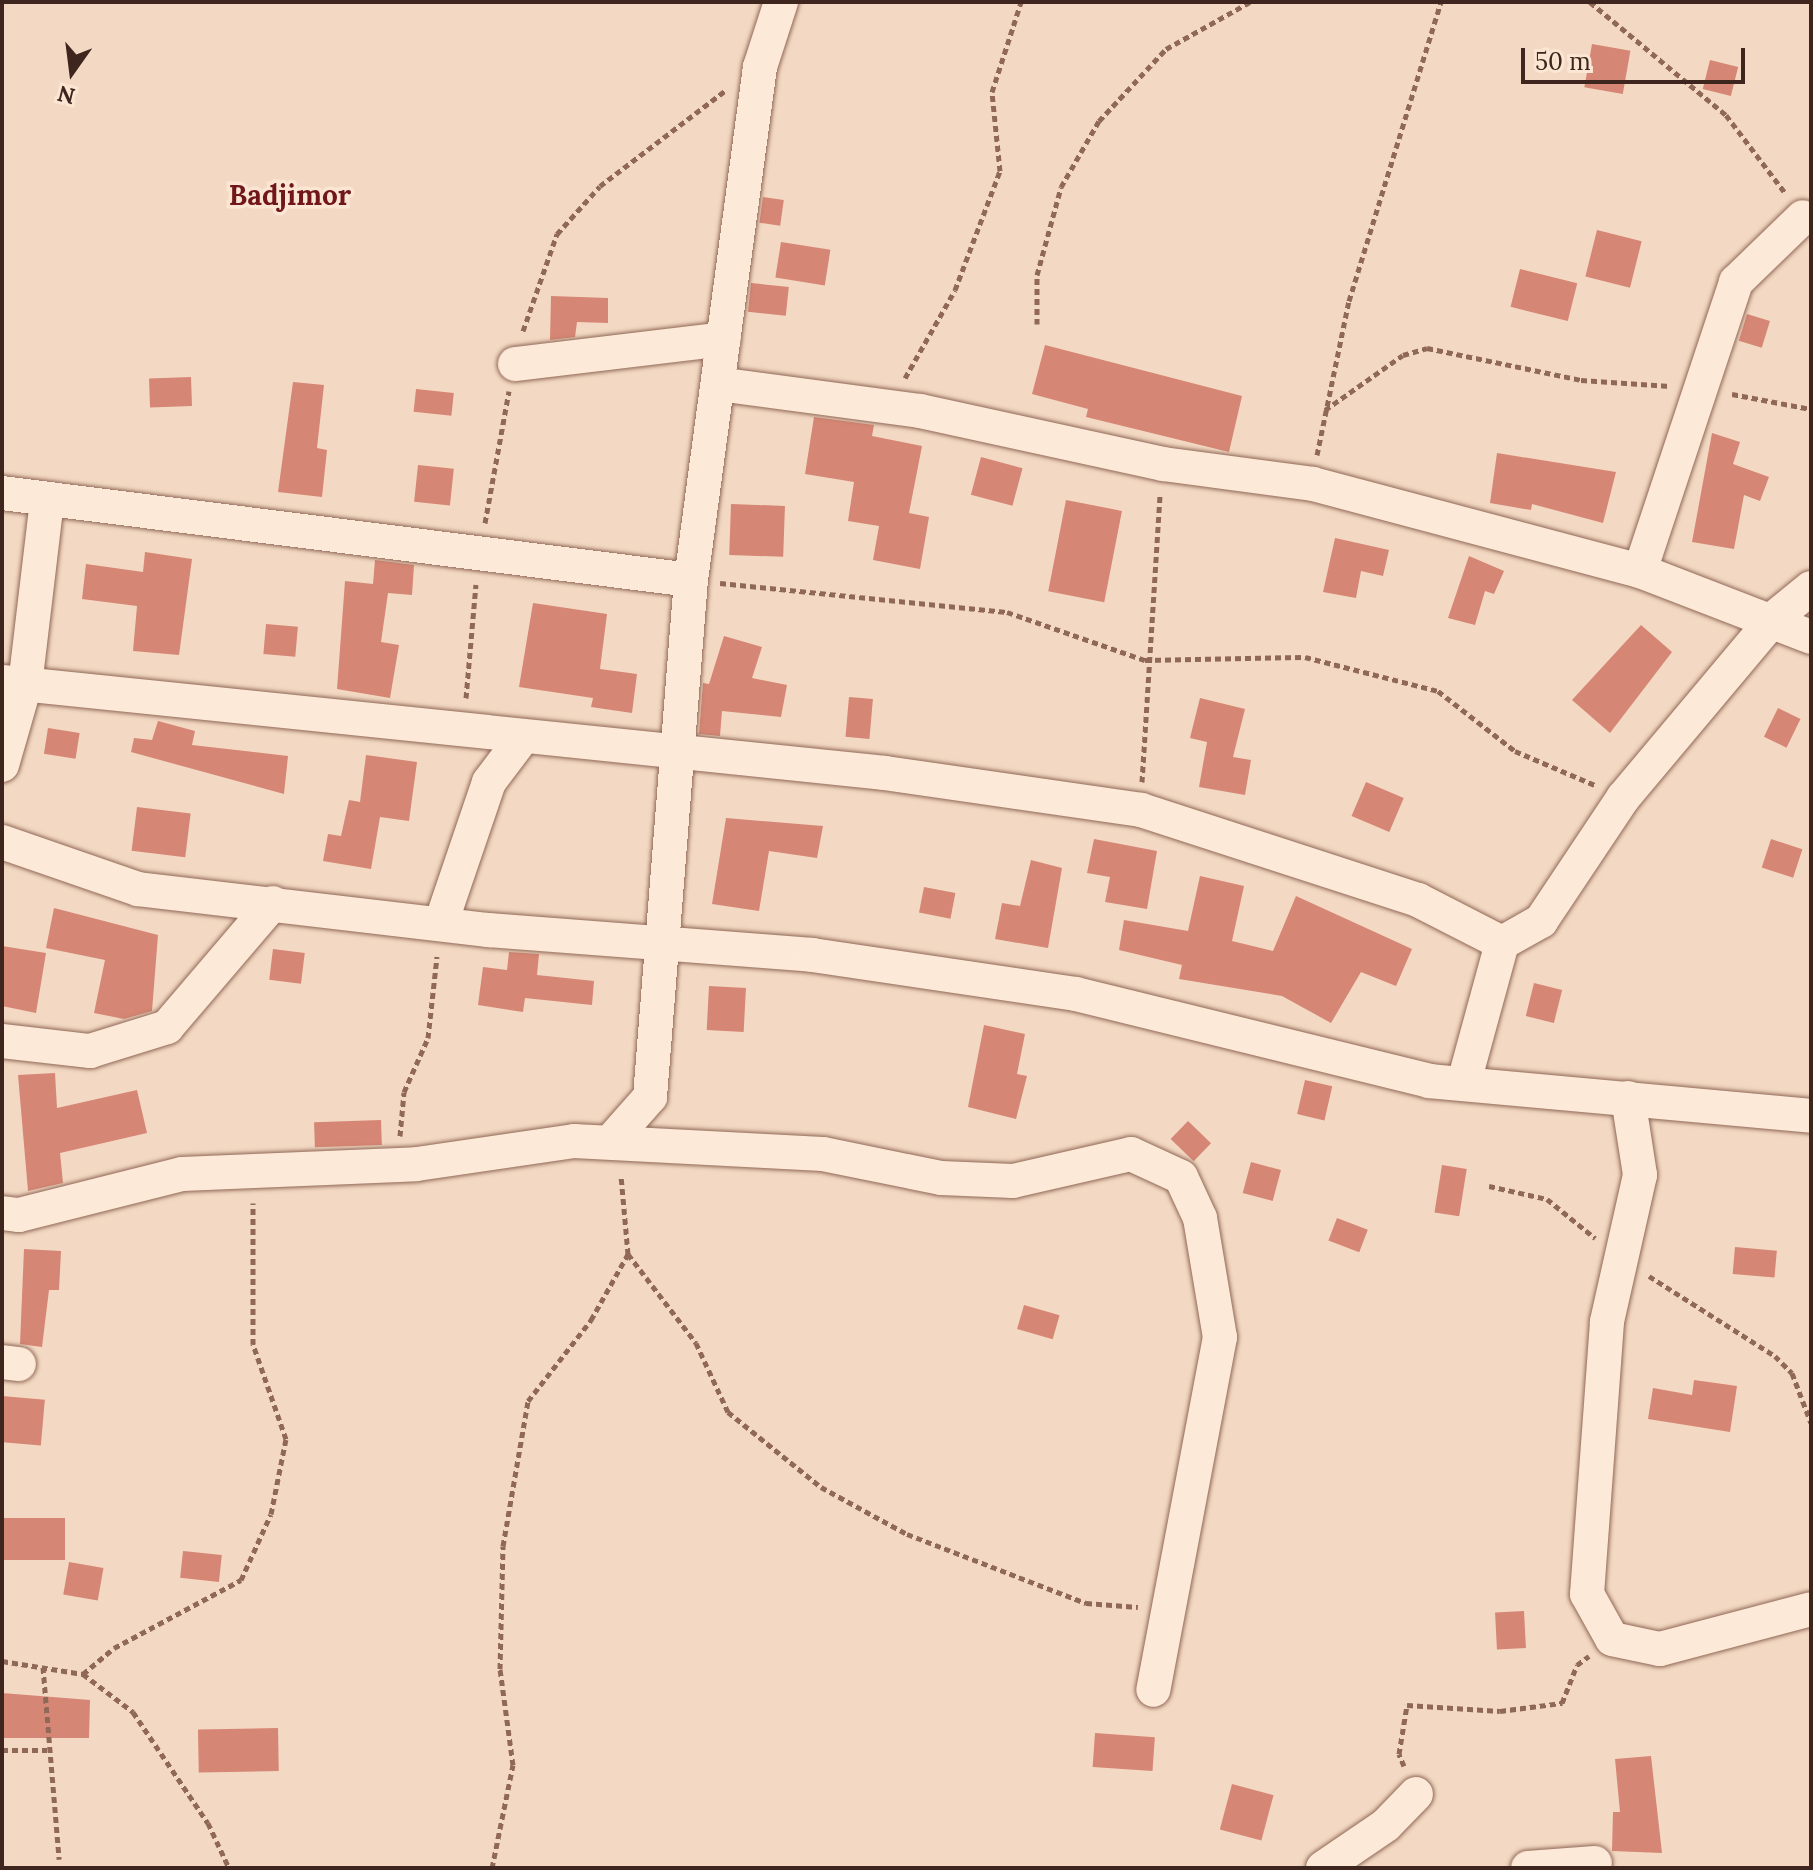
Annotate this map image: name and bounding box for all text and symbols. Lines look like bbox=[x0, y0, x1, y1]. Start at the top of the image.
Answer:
north arrow bbox=[32, 32, 112, 112]
scale bar bbox=[1525, 32, 1749, 82]
text: 50 m bbox=[1535, 46, 1591, 77]
text: N bbox=[55, 80, 78, 111]
district label: Badjimor bbox=[229, 178, 351, 212]

